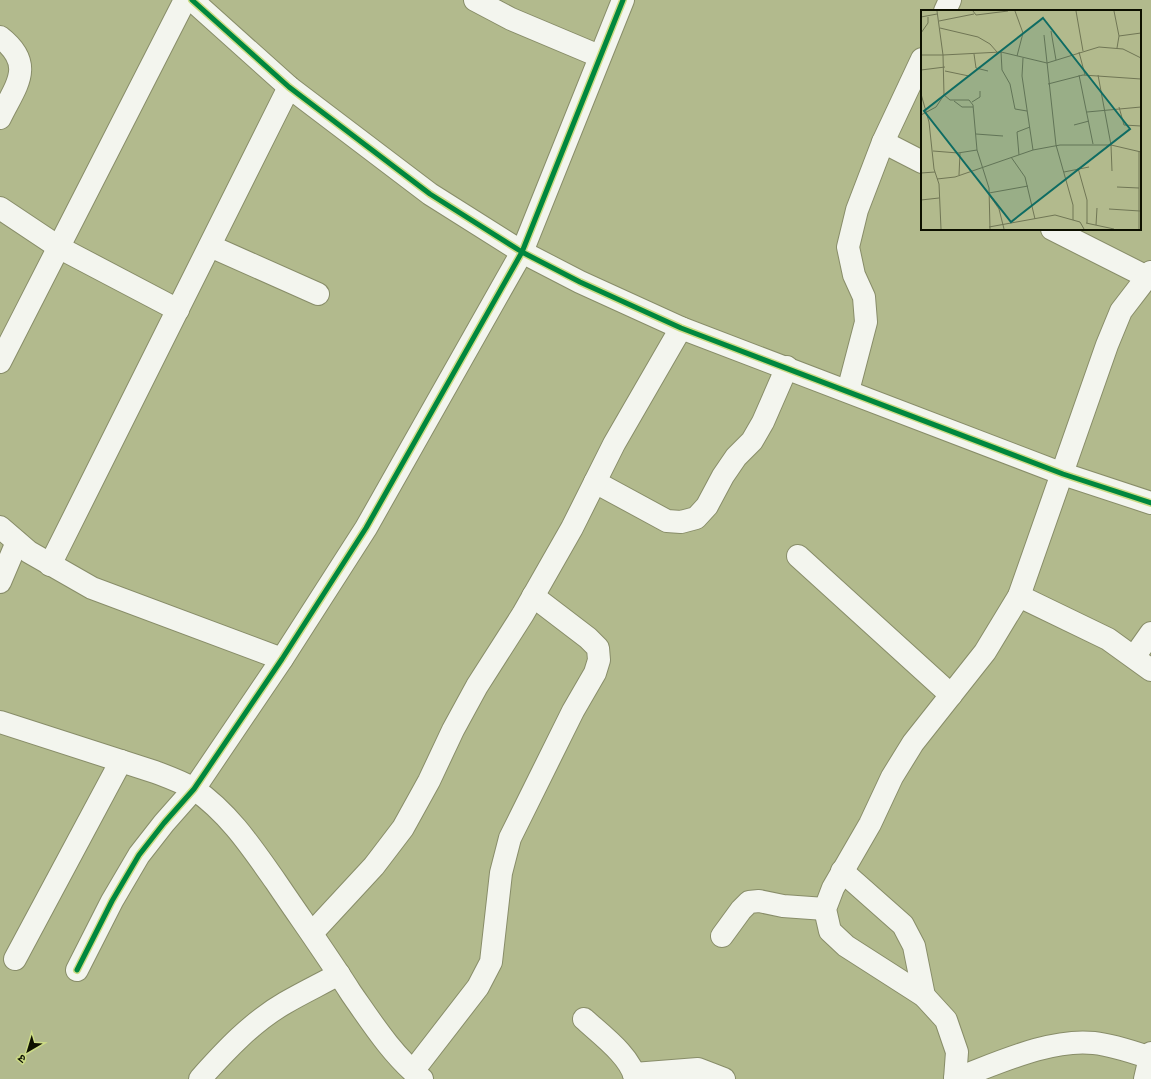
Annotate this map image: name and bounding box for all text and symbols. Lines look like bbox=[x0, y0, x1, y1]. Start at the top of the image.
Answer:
inset map bbox=[921, 10, 1141, 230]
north arrow bbox=[8, 1031, 48, 1071]
text: उ bbox=[15, 1052, 28, 1066]

